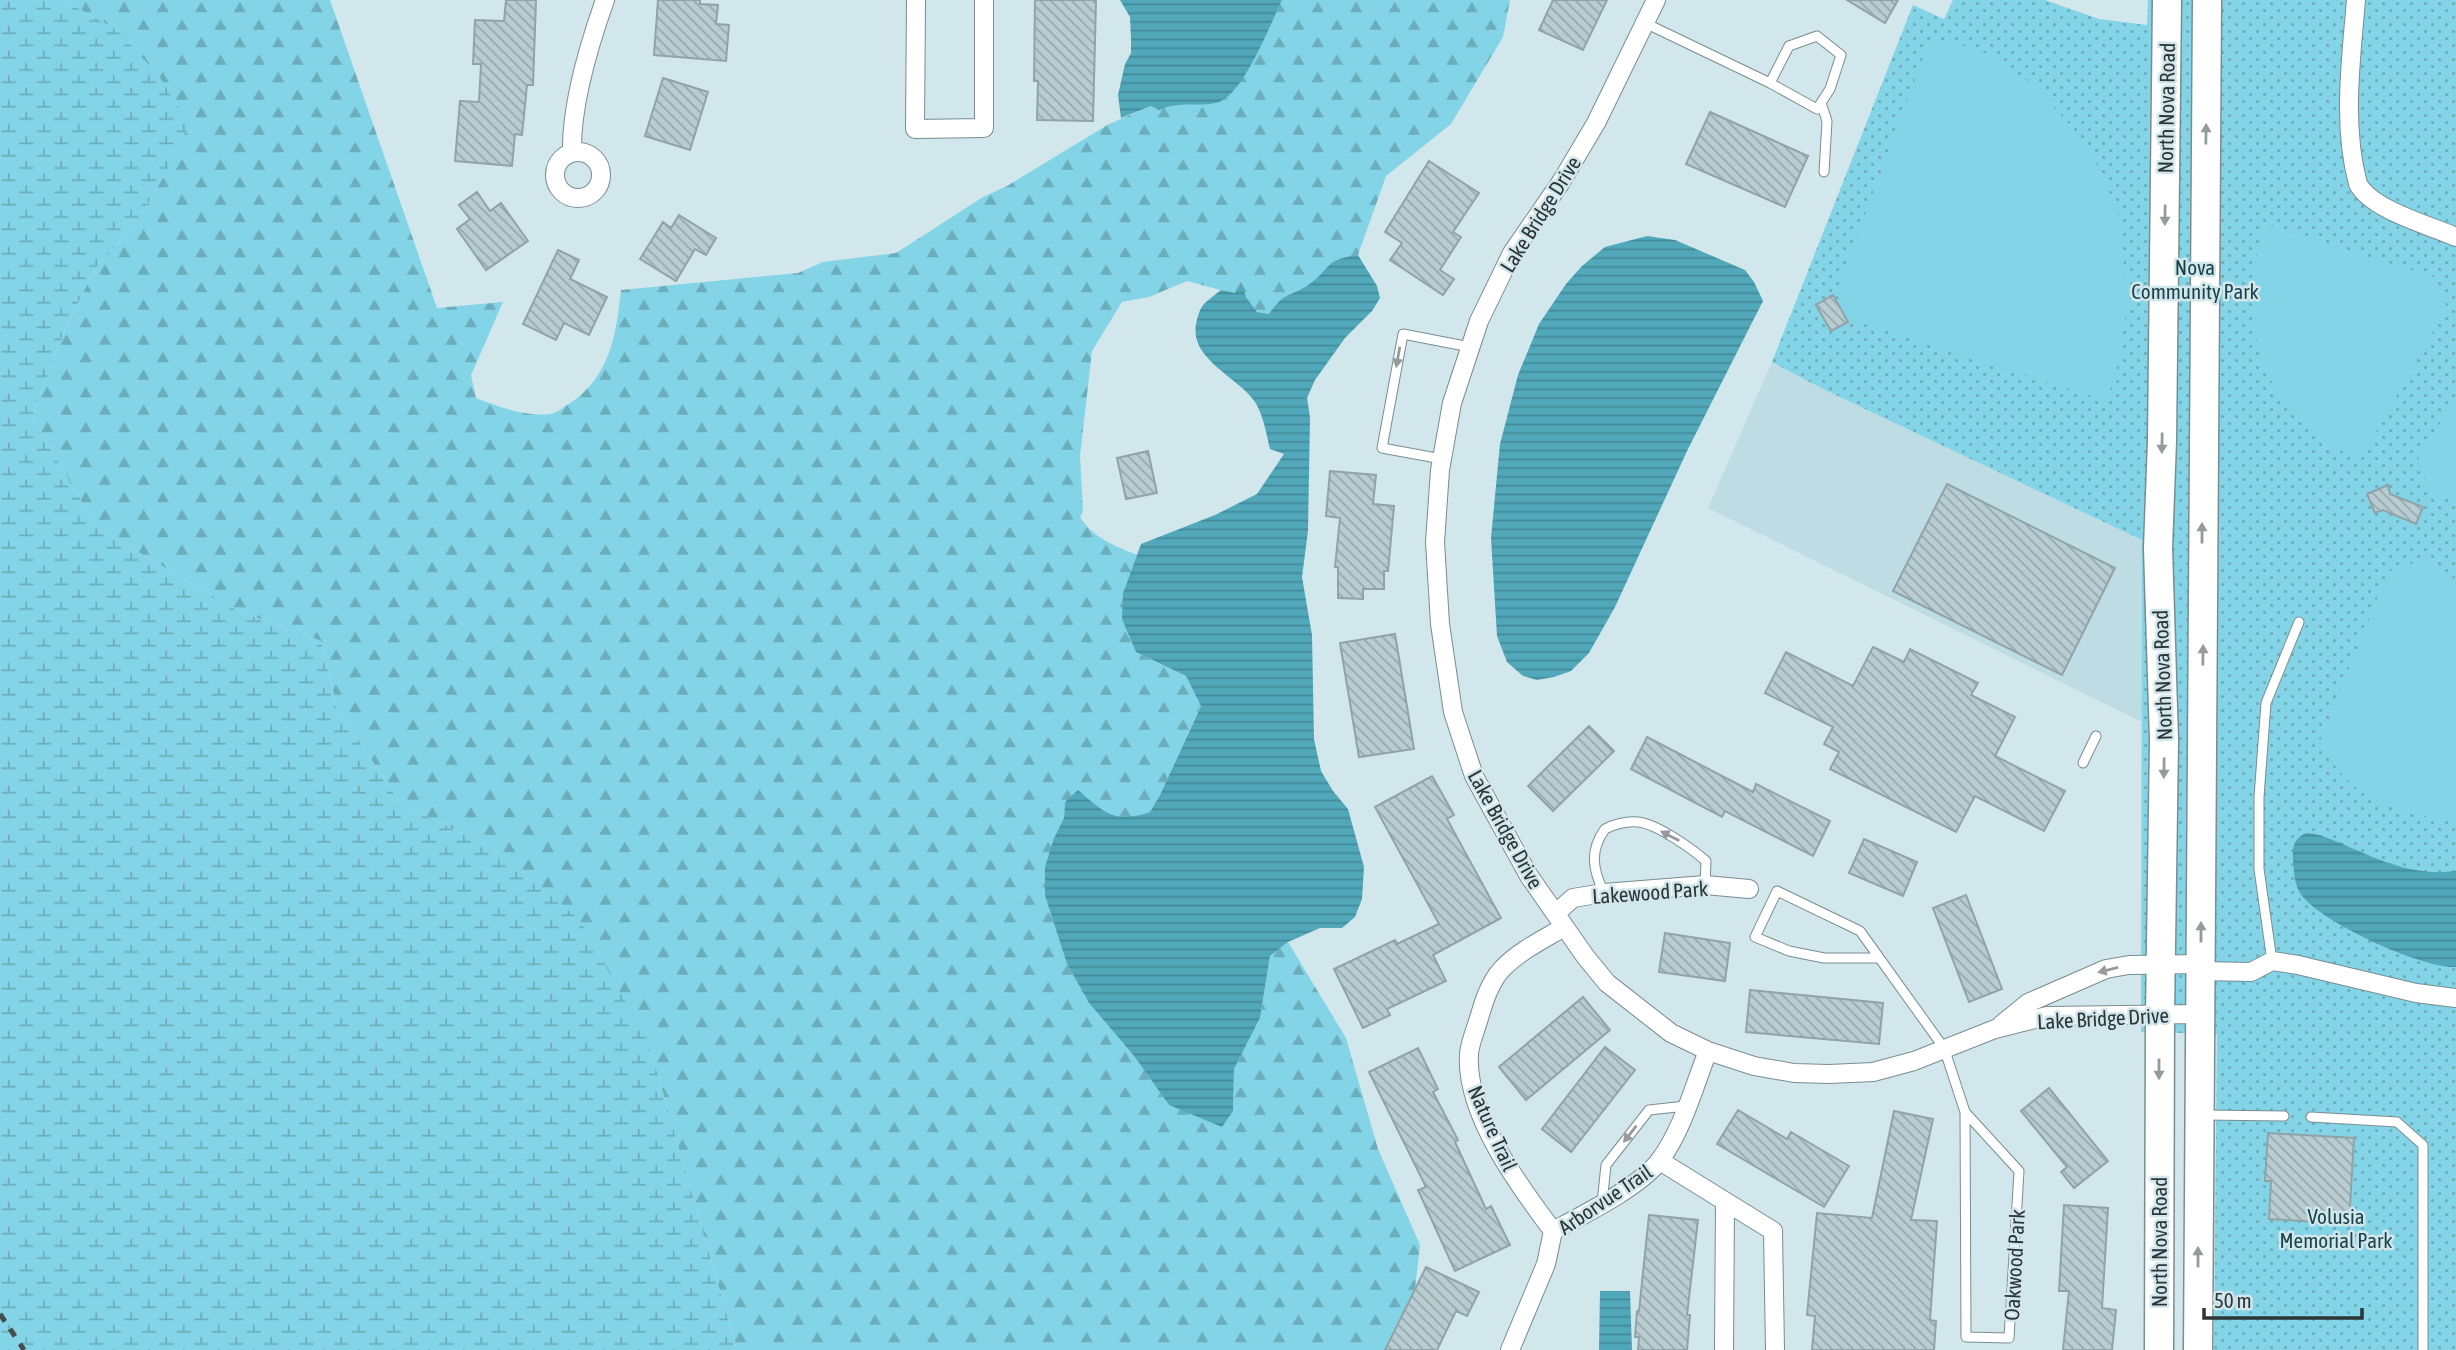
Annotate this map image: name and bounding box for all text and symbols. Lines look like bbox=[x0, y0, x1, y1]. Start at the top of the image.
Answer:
street label: North Nova Road bbox=[2153, 43, 2179, 173]
one-way arrow bbox=[2200, 123, 2212, 145]
street label: Lake Bridge Drive bbox=[1495, 152, 1585, 276]
one-way arrow bbox=[2159, 204, 2170, 226]
park label: Nova Community Park bbox=[2131, 255, 2259, 303]
one-way arrow bbox=[1393, 346, 1404, 368]
one-way arrow bbox=[2156, 432, 2167, 454]
one-way arrow bbox=[2197, 522, 2208, 544]
street label: North Nova Road bbox=[2148, 609, 2176, 741]
one-way arrow bbox=[2197, 643, 2209, 665]
one-way arrow bbox=[2158, 757, 2169, 779]
street label: Lake Bridge Drive bbox=[1464, 766, 1548, 892]
one-way arrow bbox=[1660, 831, 1680, 842]
street label: Lakewood Park bbox=[1591, 876, 1709, 908]
one-way arrow bbox=[2195, 921, 2207, 943]
one-way arrow bbox=[2097, 965, 2119, 976]
street label: Lake Bridge Drive bbox=[2037, 1003, 2169, 1033]
one-way arrow bbox=[2153, 1058, 2165, 1080]
street label: Nature Trail bbox=[1464, 1082, 1523, 1175]
one-way arrow bbox=[1623, 1125, 1637, 1143]
street label: Arborvue Trail bbox=[1554, 1159, 1657, 1239]
street label: North Nova Road bbox=[2147, 1177, 2171, 1307]
park label: Volusia Memorial Park bbox=[2280, 1204, 2392, 1252]
street label: Oakwood Park bbox=[1999, 1209, 2029, 1321]
one-way arrow bbox=[2192, 1246, 2204, 1268]
scale bar bbox=[2204, 1276, 2362, 1320]
text: 50 m bbox=[2214, 1288, 2252, 1312]

